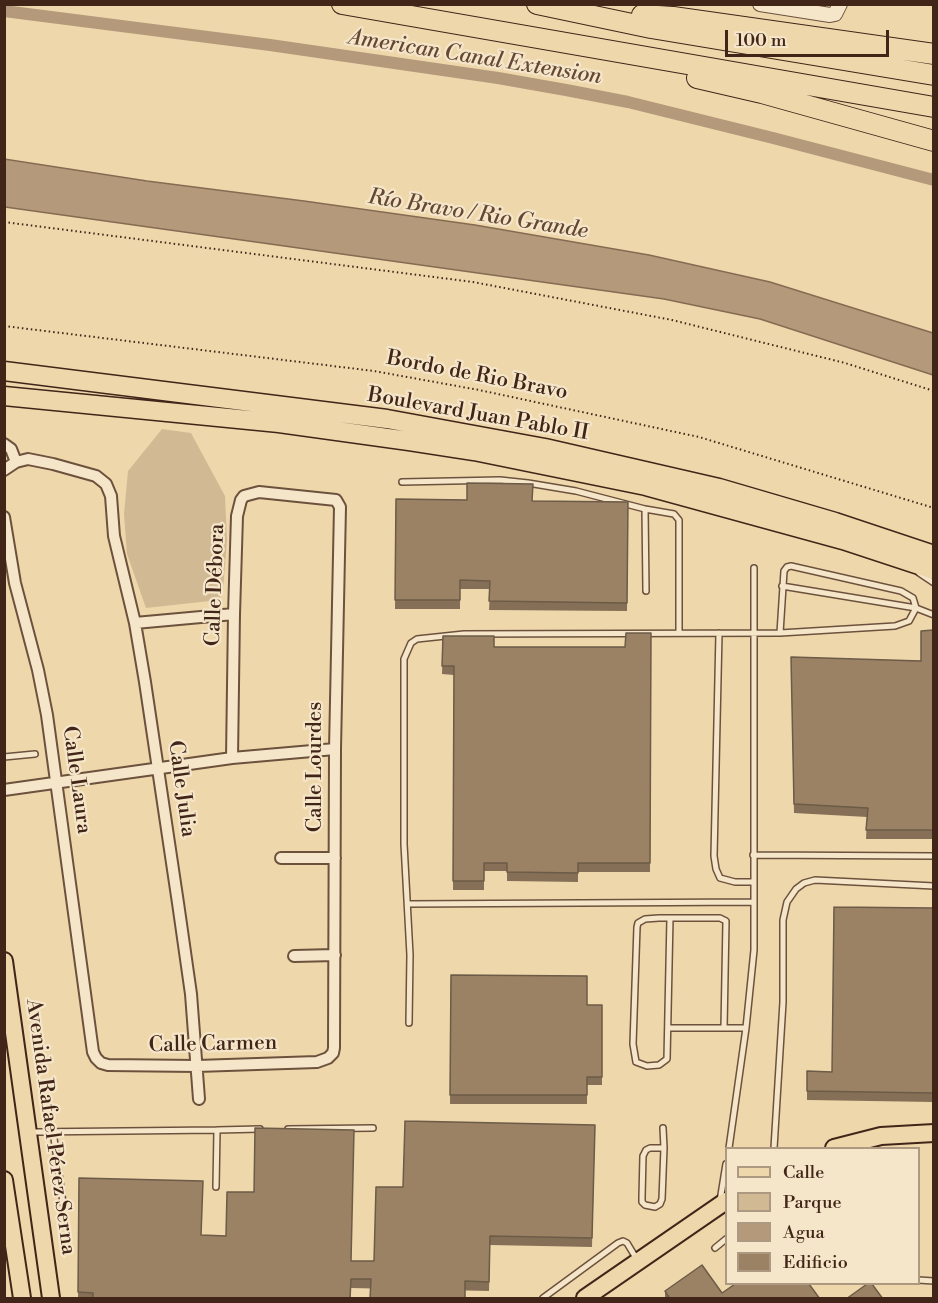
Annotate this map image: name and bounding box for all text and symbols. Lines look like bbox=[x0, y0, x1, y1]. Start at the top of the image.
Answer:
scale bar bbox=[728, 18, 892, 56]
water label: American Canal Extension bbox=[347, 25, 603, 91]
text: 100 m bbox=[736, 29, 787, 52]
water label: Río Bravo / Rio Grande bbox=[366, 185, 590, 245]
street label: Bordo de Rio Bravo bbox=[384, 346, 570, 406]
street label: Boulevard Juan Pablo II bbox=[366, 383, 590, 447]
street label: Calle Débora bbox=[201, 523, 231, 647]
street label: Calle Lourdes bbox=[303, 702, 329, 832]
street label: Calle Laura bbox=[56, 725, 96, 835]
street label: Calle Julia bbox=[162, 739, 200, 839]
street label: Avenida Rafael Pérez Serna bbox=[20, 997, 80, 1257]
street label: Calle Carmen bbox=[149, 1031, 277, 1059]
legend bbox=[725, 1147, 920, 1285]
text: Calle bbox=[783, 1161, 824, 1184]
text: Parque bbox=[783, 1191, 842, 1214]
text: Agua bbox=[783, 1221, 825, 1244]
text: Edificio bbox=[783, 1251, 848, 1274]

